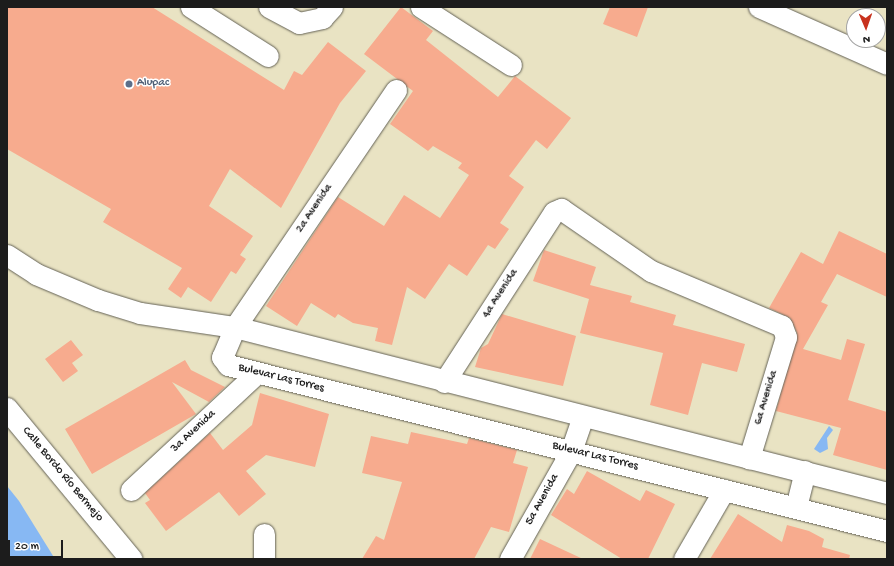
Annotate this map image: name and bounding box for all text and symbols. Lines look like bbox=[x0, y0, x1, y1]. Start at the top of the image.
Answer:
north arrow bbox=[846, 8, 886, 48]
text: N bbox=[863, 33, 870, 45]
place label: Alupac bbox=[137, 77, 169, 91]
marker: Alupac bbox=[124, 79, 134, 89]
street label: 2a Avenida bbox=[293, 182, 337, 236]
street label: 4a Avenida bbox=[480, 267, 522, 321]
street label: Bulevar Las Torres bbox=[237, 361, 325, 397]
street label: 6a Avenida bbox=[752, 369, 782, 427]
street label: 3a Avenida bbox=[169, 408, 219, 456]
street label: Calle Bordo Río Bermejo bbox=[18, 425, 106, 525]
street label: Bulevar Las Torres bbox=[551, 439, 639, 475]
street label: 5a Avenida bbox=[523, 472, 563, 528]
scale bar bbox=[10, 532, 65, 558]
text: 20 m bbox=[15, 540, 39, 554]

